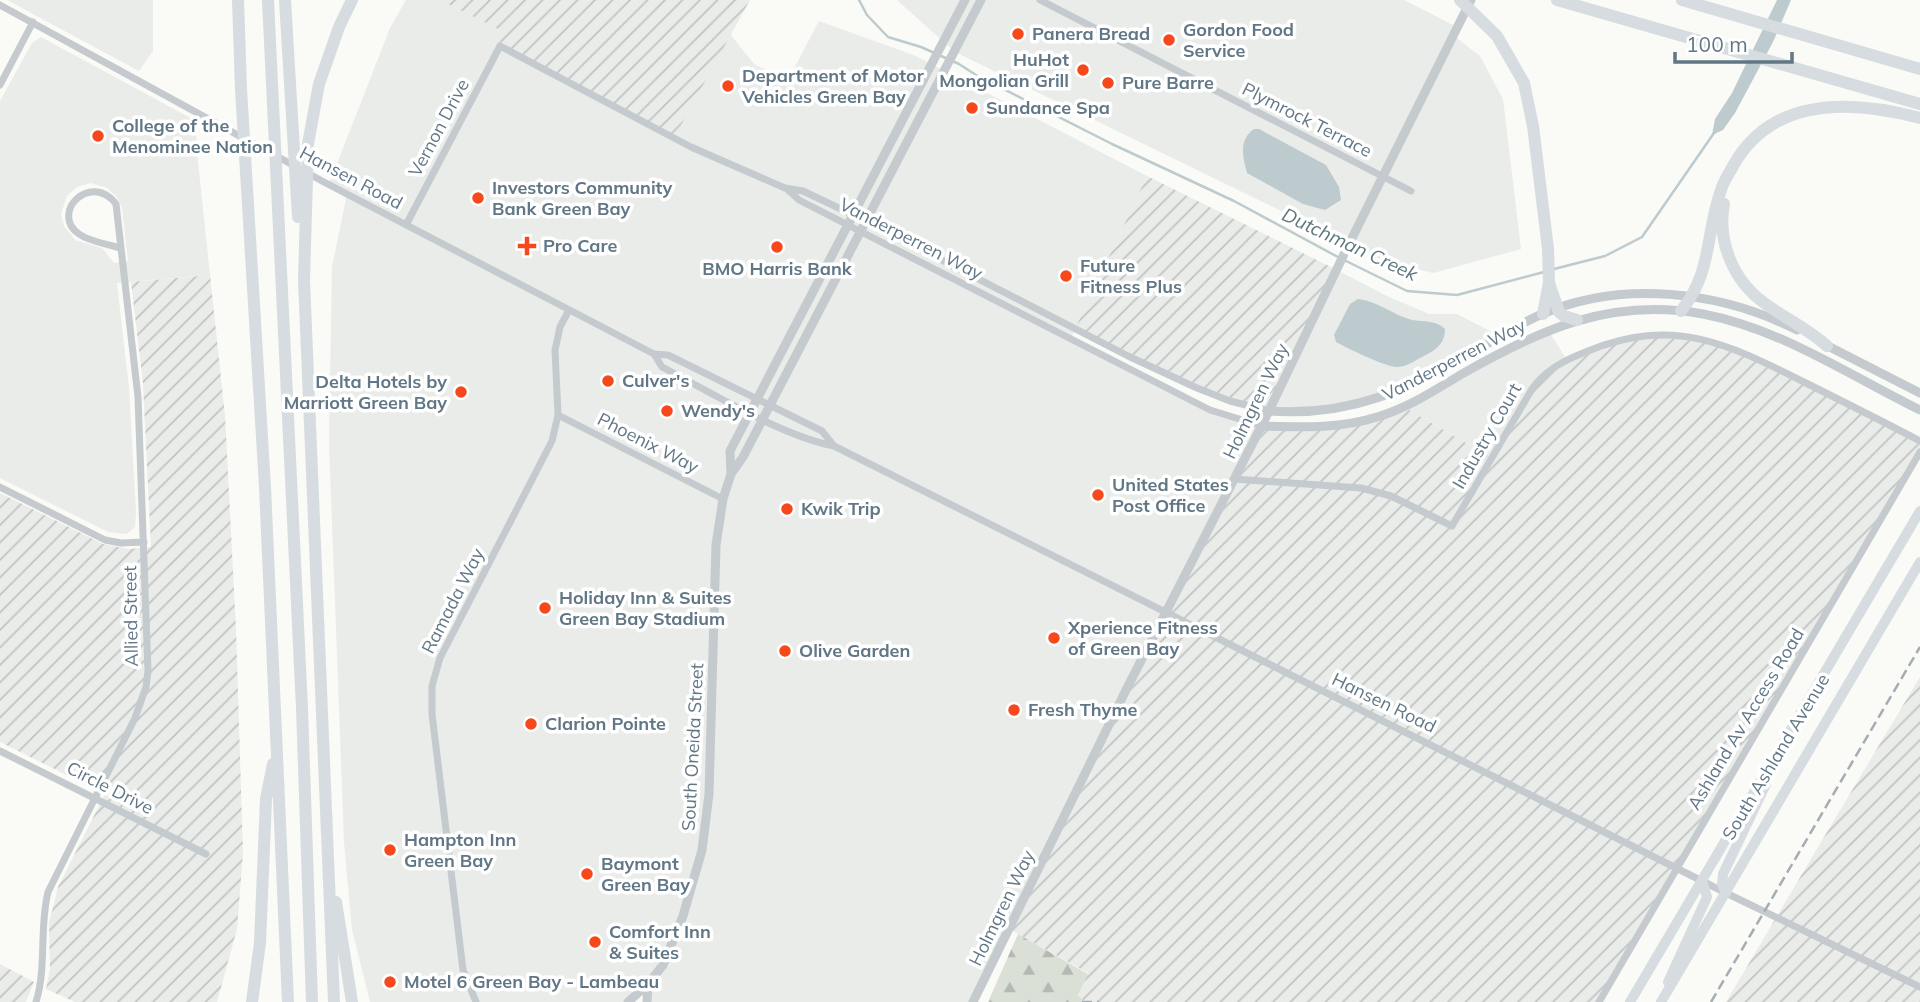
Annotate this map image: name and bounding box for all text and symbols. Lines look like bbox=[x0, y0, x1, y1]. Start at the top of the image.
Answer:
place label: Gordon Food Service bbox=[1183, 18, 1294, 62]
scale bar bbox=[1675, 21, 1792, 65]
place label: Panera Bread bbox=[1032, 22, 1150, 45]
marker: Panera Bread bbox=[1010, 26, 1026, 42]
text: 100 m bbox=[1686, 31, 1748, 57]
marker: Gordon Food Service bbox=[1161, 32, 1177, 48]
place label: HuHot Mongolian Grill bbox=[939, 48, 1069, 92]
marker: HuHot Mongolian Grill bbox=[1075, 62, 1091, 78]
place label: Department of Motor Vehicles Green Bay bbox=[741, 64, 925, 108]
place label: Pure Barre bbox=[1122, 71, 1214, 94]
street label: Vernon Drive bbox=[403, 75, 474, 181]
marker: Pure Barre bbox=[1100, 75, 1116, 91]
street label: Plymrock Terrace bbox=[1239, 77, 1376, 162]
marker: Department of Motor Vehicles Green Bay bbox=[720, 78, 736, 94]
place label: Sundance Spa bbox=[986, 96, 1110, 119]
marker: Sundance Spa bbox=[964, 100, 980, 116]
place label: College of the Menominee Nation bbox=[112, 114, 273, 158]
marker: College of the Menominee Nation bbox=[90, 128, 106, 144]
street label: Hansen Road bbox=[296, 141, 407, 214]
place label: Investors Community Bank Green Bay bbox=[492, 176, 673, 220]
marker: Investors Community Bank Green Bay bbox=[470, 190, 486, 206]
street label: Vanderperren Way bbox=[836, 192, 987, 285]
water label: Dutchman Creek bbox=[1278, 202, 1423, 286]
place label: Pro Care bbox=[543, 234, 617, 257]
marker: Pro Care bbox=[517, 236, 537, 256]
marker: BMO Harris Bank bbox=[769, 239, 785, 255]
place label: Future Fitness Plus bbox=[1080, 254, 1182, 298]
place label: BMO Harris Bank bbox=[702, 257, 853, 280]
marker: Future Fitness Plus bbox=[1058, 268, 1074, 284]
street label: Vanderperren Way bbox=[1378, 313, 1530, 406]
street label: Holmgren Way bbox=[1218, 339, 1294, 462]
place label: Culver's bbox=[622, 369, 689, 392]
place label: Delta Hotels by Marriott Green Bay bbox=[284, 370, 447, 414]
marker: Culver's bbox=[600, 373, 616, 389]
street label: Industry Court bbox=[1447, 379, 1526, 493]
marker: Delta Hotels by Marriott Green Bay bbox=[453, 384, 469, 400]
place label: Wendy's bbox=[681, 399, 755, 422]
marker: Wendy's bbox=[659, 403, 675, 419]
street label: Phoenix Way bbox=[594, 407, 703, 478]
place label: United States Post Office bbox=[1112, 473, 1229, 517]
marker: United States Post Office bbox=[1090, 487, 1106, 503]
place label: Kwik Trip bbox=[801, 497, 881, 520]
marker: Kwik Trip bbox=[779, 501, 795, 517]
street label: Ramada Way bbox=[416, 544, 489, 657]
street label: Allied Street bbox=[118, 565, 143, 667]
place label: Holiday Inn & Suites Green Bay Stadium bbox=[559, 586, 732, 630]
marker: Holiday Inn & Suites Green Bay Stadium bbox=[537, 600, 553, 616]
place label: Xperience Fitness of Green Bay bbox=[1067, 616, 1218, 660]
street label: Ashland Av Access Road bbox=[1682, 624, 1809, 814]
marker: Xperience Fitness of Green Bay bbox=[1046, 630, 1062, 646]
place label: Olive Garden bbox=[799, 639, 910, 662]
marker: Olive Garden bbox=[777, 643, 793, 659]
street label: South Oneida Street bbox=[677, 662, 708, 831]
street label: Hansen Road bbox=[1328, 667, 1440, 738]
street label: South Ashland Avenue bbox=[1717, 669, 1834, 844]
place label: Fresh Thyme bbox=[1028, 698, 1138, 721]
marker: Fresh Thyme bbox=[1006, 702, 1022, 718]
place label: Clarion Pointe bbox=[545, 712, 666, 735]
marker: Clarion Pointe bbox=[523, 716, 539, 732]
street label: Circle Drive bbox=[63, 756, 157, 819]
place label: Hampton Inn Green Bay bbox=[404, 828, 516, 872]
marker: Hampton Inn Green Bay bbox=[382, 842, 398, 858]
street label: Holmgren Way bbox=[964, 846, 1040, 969]
place label: Baymont Green Bay bbox=[601, 852, 690, 896]
marker: Baymont Green Bay bbox=[579, 866, 595, 882]
place label: Comfort Inn & Suites bbox=[609, 920, 711, 964]
marker: Comfort Inn & Suites bbox=[587, 934, 603, 950]
place label: Motel 6 Green Bay - Lambeau bbox=[404, 970, 659, 993]
marker: Motel 6 Green Bay - Lambeau bbox=[382, 974, 398, 990]

